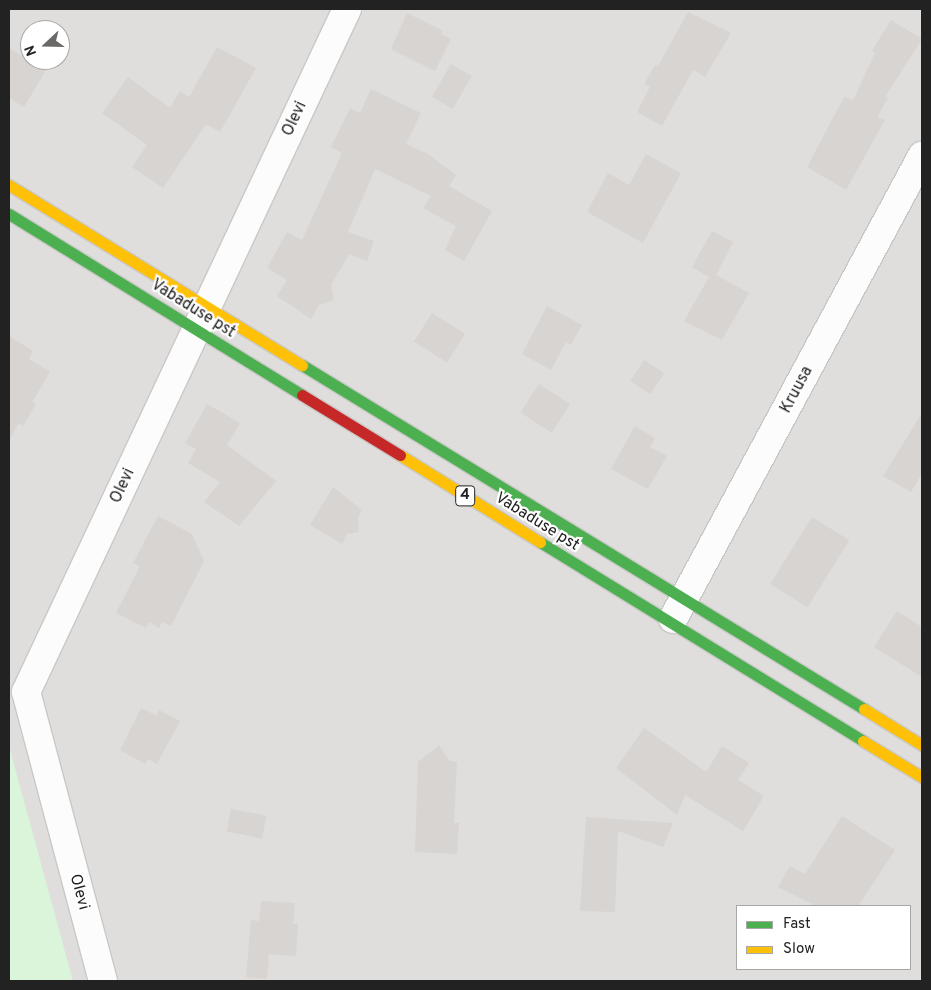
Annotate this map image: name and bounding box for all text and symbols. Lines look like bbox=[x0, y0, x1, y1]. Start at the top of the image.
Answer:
north arrow bbox=[20, 20, 70, 70]
text: N bbox=[22, 42, 41, 58]
street label: Olevi bbox=[279, 98, 311, 140]
street label: Vabaduse pst bbox=[147, 276, 239, 342]
street label: Kruusa bbox=[777, 363, 817, 417]
street label: Olevi bbox=[107, 465, 139, 507]
road number: 4 bbox=[455, 484, 475, 508]
street label: Vabaduse pst bbox=[491, 489, 583, 555]
street label: Olevi bbox=[65, 872, 93, 912]
legend bbox=[736, 905, 911, 970]
text: Fast bbox=[783, 915, 811, 934]
text: Slow bbox=[783, 940, 815, 959]

